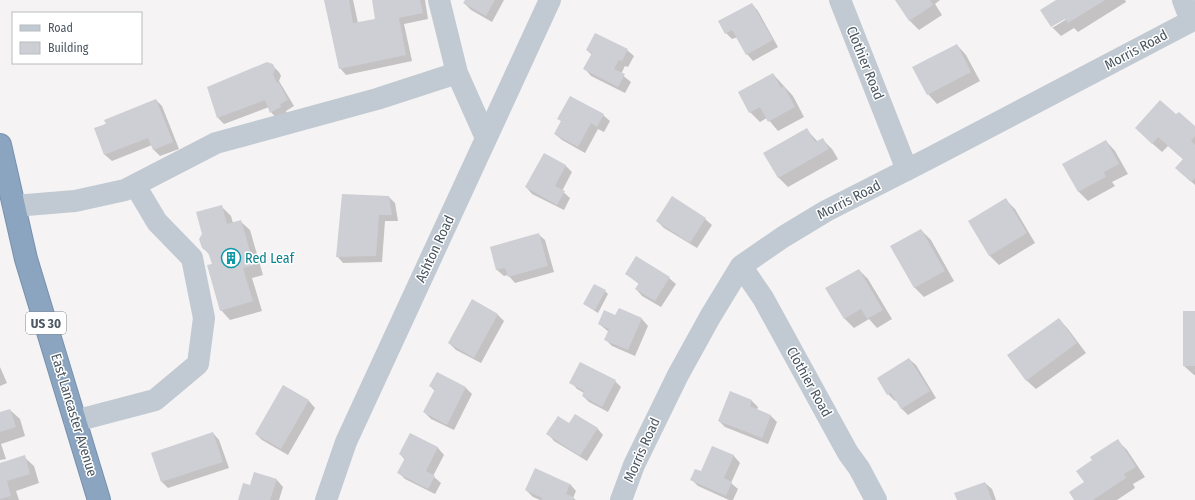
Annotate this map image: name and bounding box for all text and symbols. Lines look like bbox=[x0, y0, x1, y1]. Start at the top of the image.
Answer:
legend bbox=[12, 12, 142, 64]
text: Road bbox=[48, 21, 73, 35]
street label: Clothier Road bbox=[843, 24, 887, 102]
street label: Morris Road bbox=[1102, 26, 1170, 74]
text: Building bbox=[48, 41, 89, 55]
street label: Morris Road bbox=[814, 177, 884, 223]
street label: Ashton Road bbox=[412, 213, 458, 285]
building icon: Red Leaf bbox=[220, 247, 242, 269]
place label: Red Leaf bbox=[245, 250, 296, 267]
road number: US 30 bbox=[26, 312, 66, 334]
street label: Clothier Road bbox=[783, 344, 835, 420]
street label: East Lancaster Avenue bbox=[47, 352, 101, 479]
street label: Morris Road bbox=[620, 415, 664, 485]

